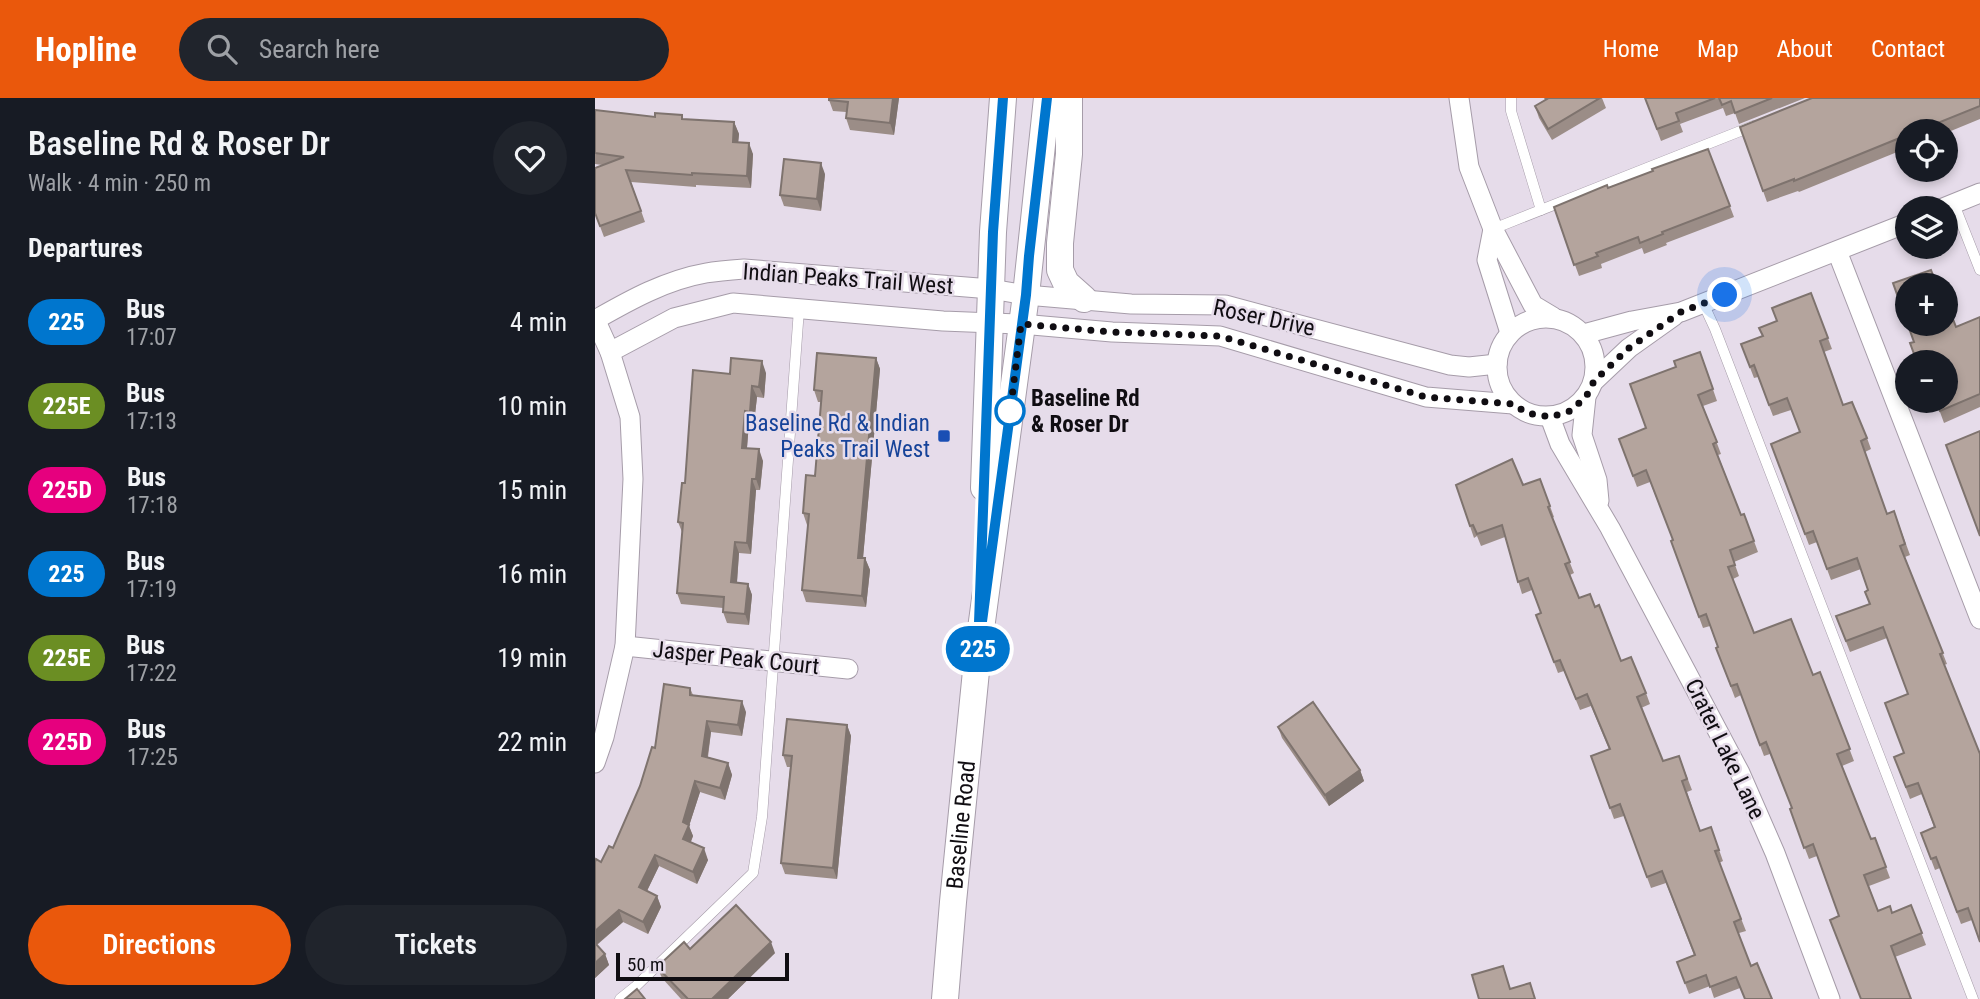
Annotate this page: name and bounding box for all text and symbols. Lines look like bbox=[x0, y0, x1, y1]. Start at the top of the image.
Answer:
search box bbox=[179, 18, 669, 81]
text: Hopline bbox=[35, 30, 137, 69]
icon: search bbox=[203, 30, 241, 68]
text: Search here bbox=[259, 34, 380, 64]
text: Home bbox=[1603, 35, 1659, 63]
text: Map bbox=[1697, 35, 1739, 63]
text: About bbox=[1777, 35, 1833, 63]
text: Contact bbox=[1871, 35, 1945, 63]
map controls bbox=[1895, 119, 1958, 413]
button: locate bbox=[1895, 119, 1958, 182]
button: heart bbox=[493, 121, 567, 195]
text: Baseline Rd & Roser Dr bbox=[28, 124, 330, 163]
text: Walk · 4 min · 250 m bbox=[28, 170, 211, 197]
button: layers bbox=[1895, 196, 1958, 259]
text: Departures bbox=[28, 233, 143, 263]
street label: Indian Peaks Trail West bbox=[742, 258, 954, 300]
button: + bbox=[1895, 273, 1958, 336]
your location bbox=[1707, 277, 1742, 312]
text: Bus bbox=[126, 294, 165, 324]
street label: Roser Drive bbox=[1211, 294, 1317, 342]
text: 4 min bbox=[510, 307, 567, 337]
text: 225 bbox=[48, 308, 85, 336]
text: 17:07 bbox=[126, 324, 177, 351]
button: − bbox=[1895, 350, 1958, 413]
text: Bus bbox=[126, 378, 165, 408]
place label: Baseline Rd & Roser Dr bbox=[1031, 385, 1140, 438]
text: 10 min bbox=[497, 391, 567, 421]
text: 225E bbox=[42, 392, 91, 420]
marker: Baseline Rd & Roser Dr bbox=[995, 396, 1025, 426]
text: 17:13 bbox=[126, 408, 177, 435]
place label: Baseline Rd & Indian Peaks Trail West bbox=[745, 410, 930, 463]
marker: Baseline Rd & Indian Peaks Trail West bbox=[936, 428, 952, 444]
text: Bus bbox=[127, 462, 166, 492]
text: 15 min bbox=[497, 475, 567, 505]
text: 225D bbox=[42, 476, 92, 504]
text: 17:18 bbox=[127, 492, 178, 519]
text: Bus bbox=[126, 546, 165, 576]
text: 16 min bbox=[497, 559, 567, 589]
text: 225 bbox=[48, 560, 85, 588]
text: 17:19 bbox=[126, 576, 177, 603]
line badge: 225 bbox=[938, 626, 1018, 672]
text: Bus bbox=[126, 630, 165, 660]
text: 225 bbox=[960, 635, 996, 663]
street label: Jasper Peak Court bbox=[651, 636, 821, 680]
text: 19 min bbox=[497, 643, 567, 673]
text: 225E bbox=[42, 644, 91, 672]
text: 17:22 bbox=[126, 660, 177, 687]
street label: Crater Lake Lane bbox=[1679, 675, 1771, 823]
text: Bus bbox=[127, 714, 166, 744]
text: 22 min bbox=[497, 727, 567, 757]
text: 225D bbox=[42, 728, 92, 756]
text: 17:25 bbox=[127, 744, 178, 771]
street label: Baseline Road bbox=[941, 759, 981, 890]
button: Directions bbox=[28, 905, 291, 985]
button: Tickets bbox=[305, 905, 567, 985]
scale bar bbox=[616, 950, 789, 982]
text: 50 m bbox=[627, 953, 664, 976]

